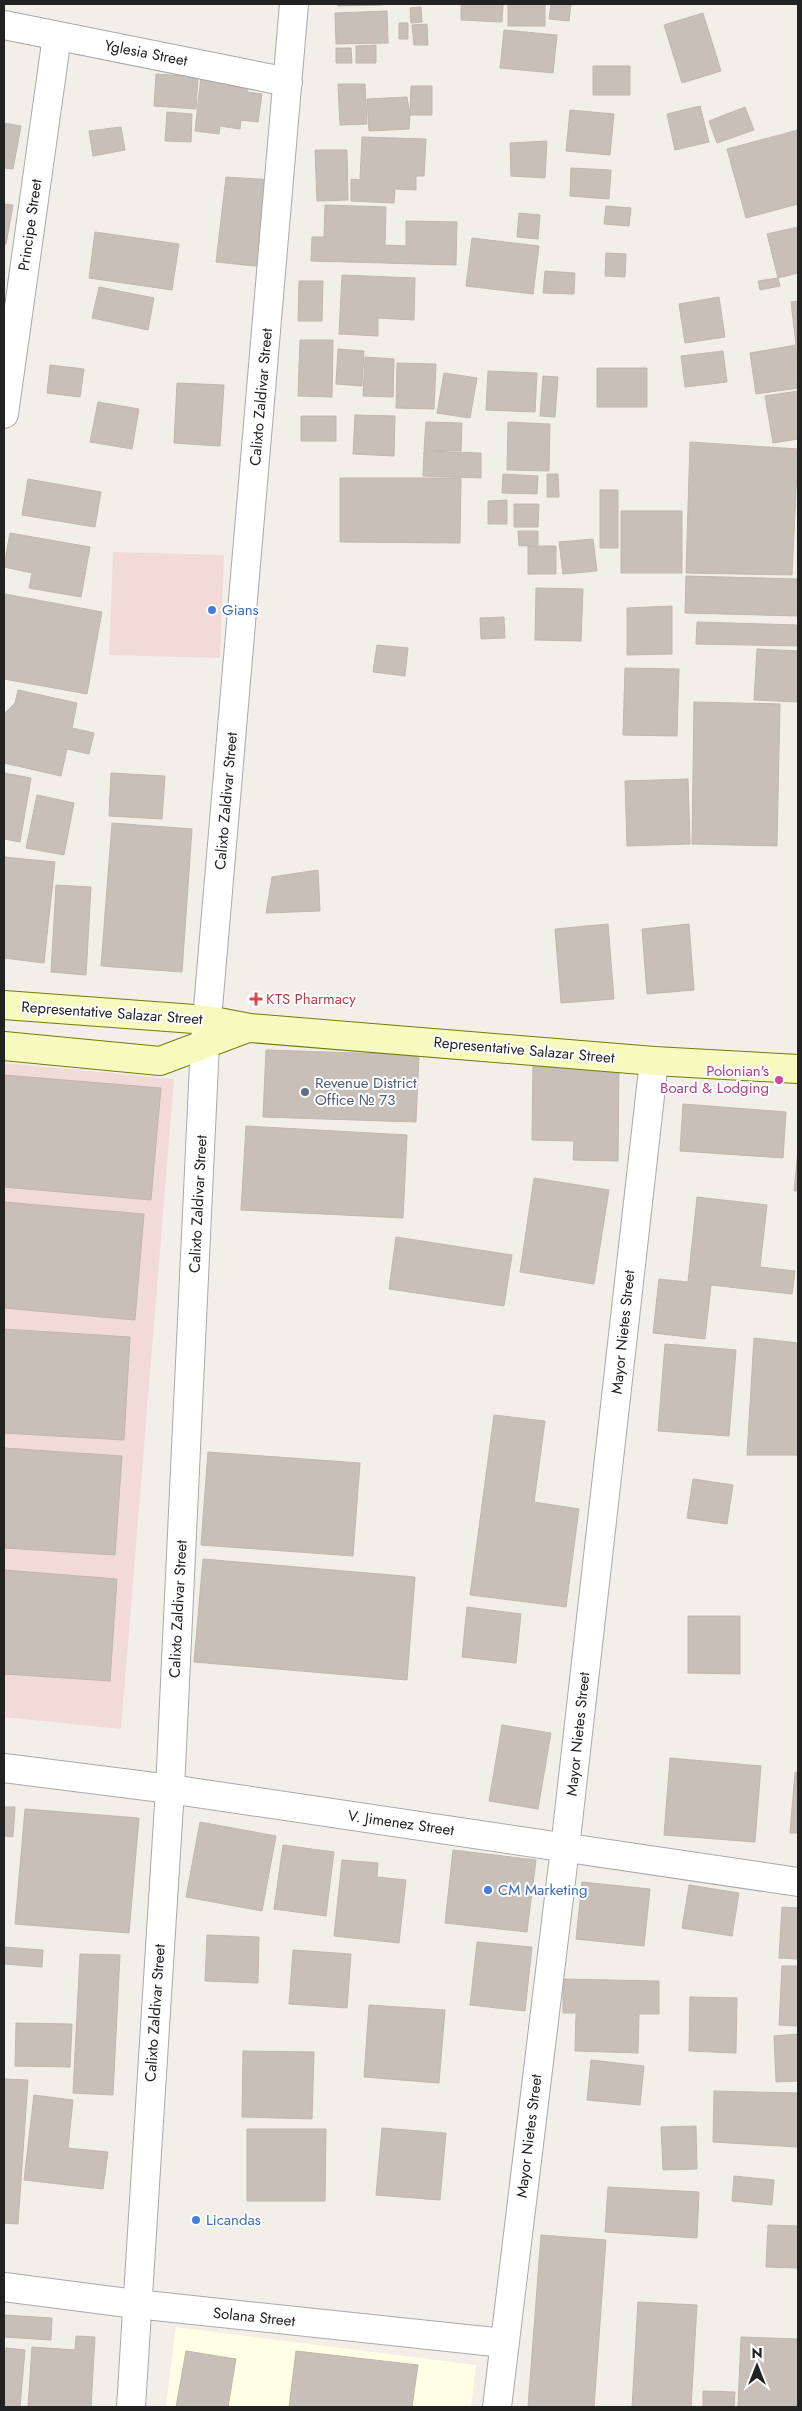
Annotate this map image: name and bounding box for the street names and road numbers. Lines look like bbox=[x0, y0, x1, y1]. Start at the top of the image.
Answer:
street label: Yglesia Street bbox=[103, 34, 190, 72]
street label: Principe Street bbox=[13, 177, 47, 272]
street label: Calixto Zaldivar Street bbox=[244, 327, 278, 467]
street label: Calixto Zaldivar Street bbox=[209, 731, 243, 871]
street label: Representative Salazar Street bbox=[21, 996, 204, 1030]
street label: Representative Salazar Street bbox=[433, 1031, 616, 1069]
street label: Calixto Zaldivar Street bbox=[183, 1134, 213, 1273]
street label: Mayor Nietes Street bbox=[606, 1269, 640, 1395]
street label: Calixto Zaldivar Street bbox=[163, 1539, 193, 1678]
street label: Mayor Nietes Street bbox=[561, 1671, 595, 1797]
street label: V. Jimenez Street bbox=[347, 1805, 456, 1841]
street label: Calixto Zaldivar Street bbox=[139, 1943, 171, 2083]
street label: Mayor Nietes Street bbox=[511, 2073, 548, 2199]
street label: Solana Street bbox=[212, 2302, 297, 2332]

